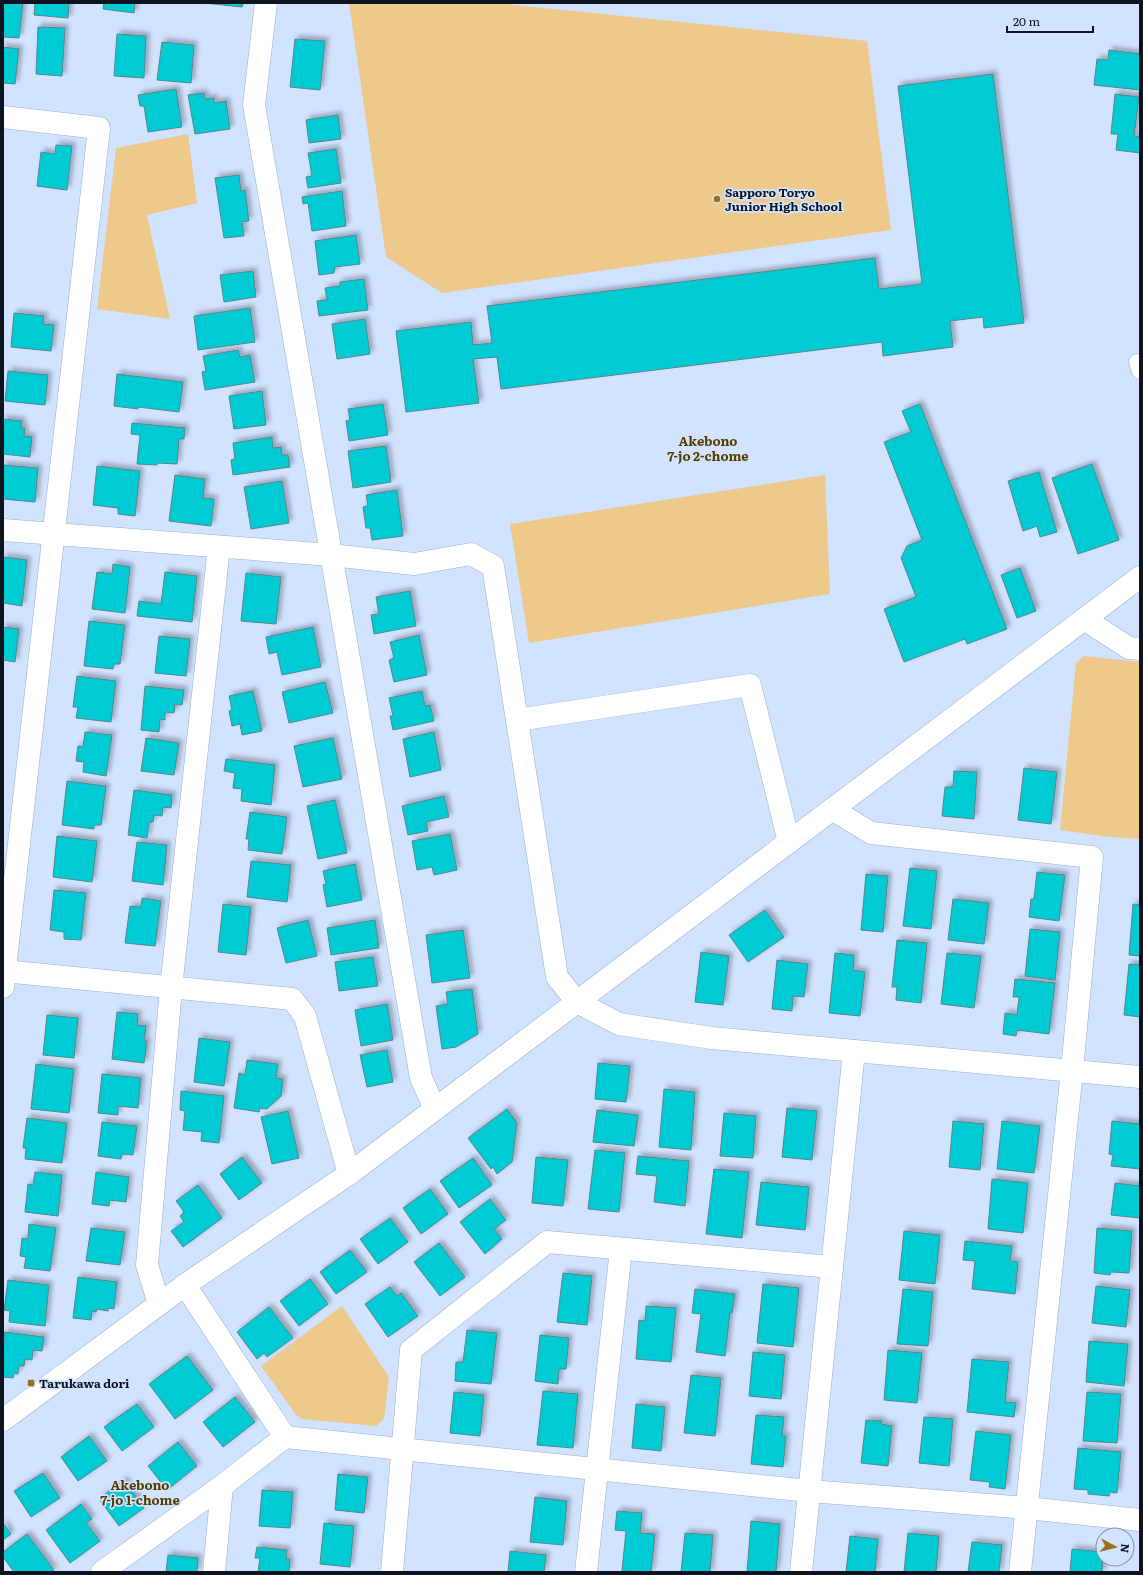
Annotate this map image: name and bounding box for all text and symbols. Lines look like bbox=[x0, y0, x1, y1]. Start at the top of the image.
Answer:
scale bar bbox=[1007, 8, 1093, 34]
text: 20 m bbox=[1013, 12, 1040, 30]
place label: Sapporo Toryo Junior High School bbox=[725, 183, 843, 215]
marker: Sapporo Toryo Junior High School bbox=[712, 194, 722, 204]
district label: Akebono 7-jo 2-chome bbox=[667, 431, 749, 465]
place label: Tarukawa dori bbox=[39, 1374, 130, 1392]
marker: Tarukawa dori bbox=[26, 1378, 36, 1388]
district label: Akebono 7-jo 1-chome bbox=[100, 1475, 180, 1509]
north arrow bbox=[1095, 1527, 1135, 1567]
text: N bbox=[1117, 1543, 1134, 1554]

